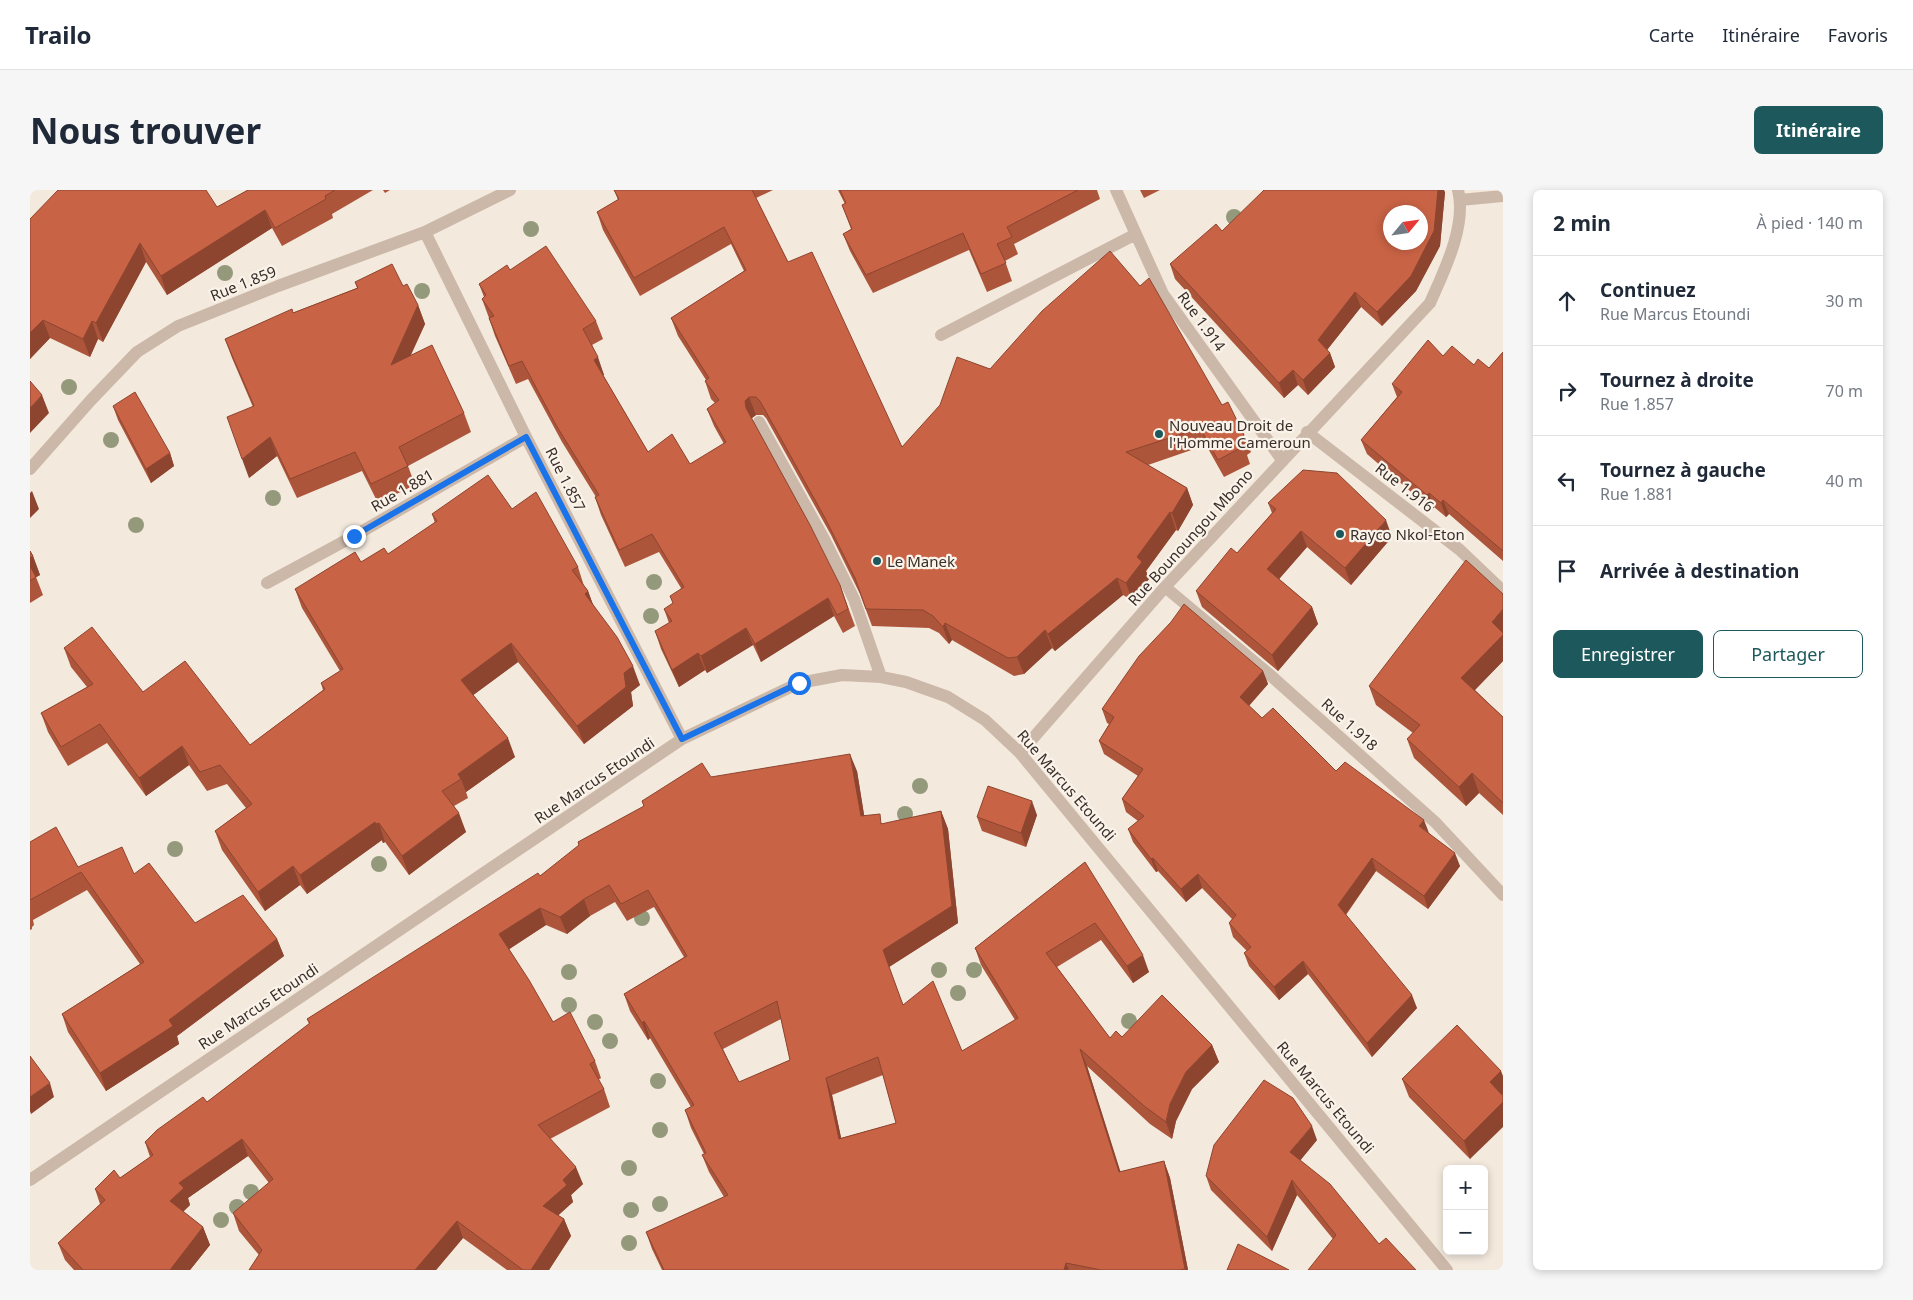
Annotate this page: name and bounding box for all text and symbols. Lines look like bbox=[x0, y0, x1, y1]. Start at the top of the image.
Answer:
text: Trailo bbox=[25, 18, 92, 51]
text: Carte bbox=[1649, 23, 1694, 47]
text: Itinéraire bbox=[1722, 23, 1800, 47]
text: Favoris bbox=[1828, 23, 1888, 47]
button: Itinéraire bbox=[1754, 106, 1883, 154]
text: Nous trouver bbox=[30, 107, 261, 154]
north arrow bbox=[1383, 205, 1428, 250]
text: 2 min bbox=[1553, 209, 1611, 237]
text: À pied · 140 m bbox=[1757, 212, 1863, 234]
street label: Rue 1.859 bbox=[207, 261, 279, 305]
text: Continuez bbox=[1600, 277, 1696, 303]
street label: Rue 1.914 bbox=[1174, 287, 1231, 355]
icon: ahead bbox=[1553, 287, 1581, 315]
text: 30 m bbox=[1826, 290, 1863, 312]
text: Rue Marcus Etoundi bbox=[1600, 303, 1750, 325]
text: Tournez à droite bbox=[1600, 367, 1754, 393]
icon: right bbox=[1553, 377, 1581, 405]
text: 70 m bbox=[1826, 380, 1863, 402]
text: Rue 1.857 bbox=[1600, 393, 1674, 415]
place label: Nouveau Droit de l'Homme Cameroun bbox=[1169, 415, 1311, 452]
marker: Nouveau Droit de l'Homme Cameroun bbox=[1153, 428, 1165, 440]
street label: Rue 1.857 bbox=[541, 444, 591, 514]
text: Tournez à gauche bbox=[1600, 457, 1766, 483]
street label: Rue 1.916 bbox=[1372, 458, 1438, 516]
street label: Rue 1.881 bbox=[367, 464, 437, 516]
street label: Rue Bounoungou Mbono bbox=[1123, 464, 1257, 610]
icon: left bbox=[1553, 467, 1581, 495]
text: 40 m bbox=[1826, 470, 1863, 492]
text: Rue 1.881 bbox=[1600, 483, 1674, 505]
place label: Rayco Nkol-Eton bbox=[1350, 524, 1465, 544]
route end bbox=[343, 525, 366, 548]
marker: Rayco Nkol-Eton bbox=[1334, 528, 1346, 540]
place label: Le Manek bbox=[887, 551, 955, 571]
marker: Le Manek bbox=[871, 555, 883, 567]
icon: arrive bbox=[1553, 557, 1581, 585]
text: Arrivée à destination bbox=[1600, 558, 1799, 584]
button: Enregistrer bbox=[1553, 630, 1703, 678]
button: Partager bbox=[1713, 630, 1863, 678]
route start bbox=[788, 672, 811, 695]
street label: Rue 1.918 bbox=[1318, 693, 1382, 755]
street label: Rue Marcus Etoundi bbox=[1013, 725, 1121, 845]
street label: Rue Marcus Etoundi bbox=[530, 732, 658, 828]
street label: Rue Marcus Etoundi bbox=[194, 958, 322, 1054]
street label: Rue Marcus Etoundi bbox=[1273, 1037, 1379, 1157]
map controls bbox=[1443, 1165, 1488, 1255]
button: + bbox=[1443, 1165, 1488, 1210]
button: − bbox=[1443, 1210, 1488, 1255]

